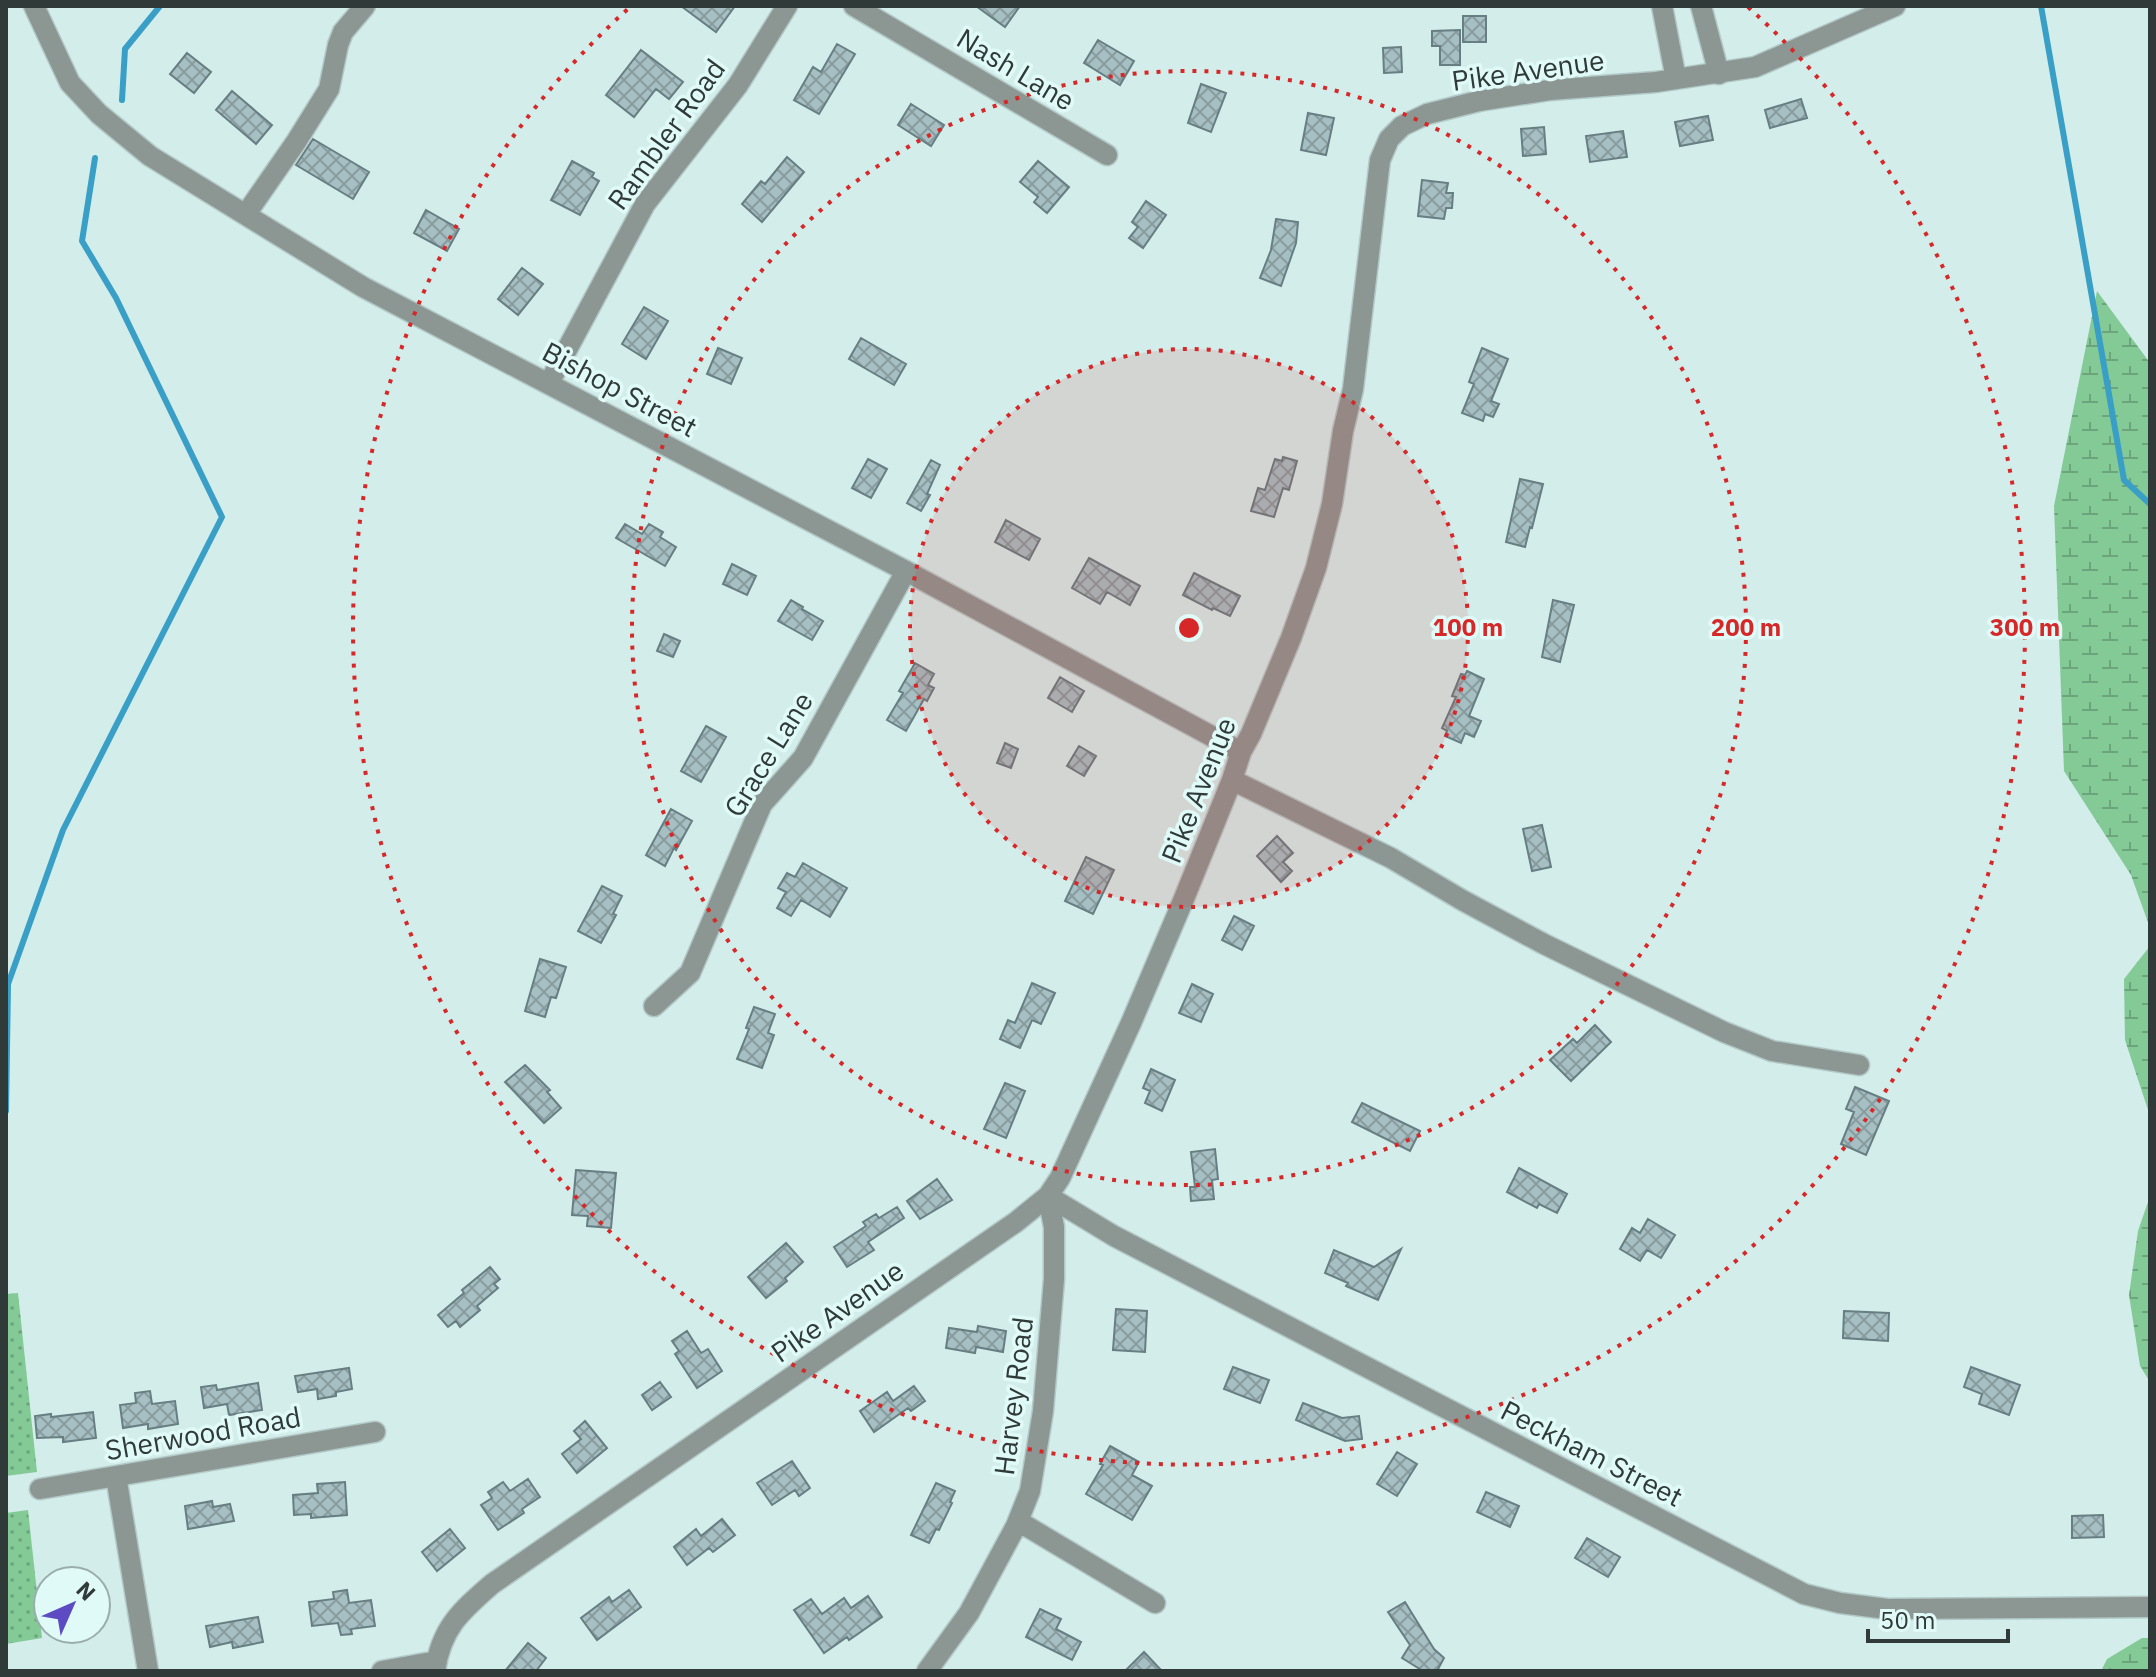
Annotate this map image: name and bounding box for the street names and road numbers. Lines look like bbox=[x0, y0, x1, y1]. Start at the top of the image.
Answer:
street label: Nash Lane bbox=[950, 19, 1082, 119]
street label: Pike Avenue bbox=[1449, 41, 1607, 99]
street label: Rambler Road bbox=[599, 51, 733, 217]
street label: Bishop Street bbox=[536, 333, 704, 445]
street label: Grace Lane bbox=[715, 685, 821, 823]
street label: Pike Avenue bbox=[1152, 712, 1244, 868]
street label: Pike Avenue bbox=[763, 1252, 911, 1370]
street label: Harvey Road bbox=[985, 1315, 1041, 1477]
street label: Peckham Street bbox=[1495, 1391, 1689, 1515]
street label: Sherwood Road bbox=[102, 1398, 304, 1468]

